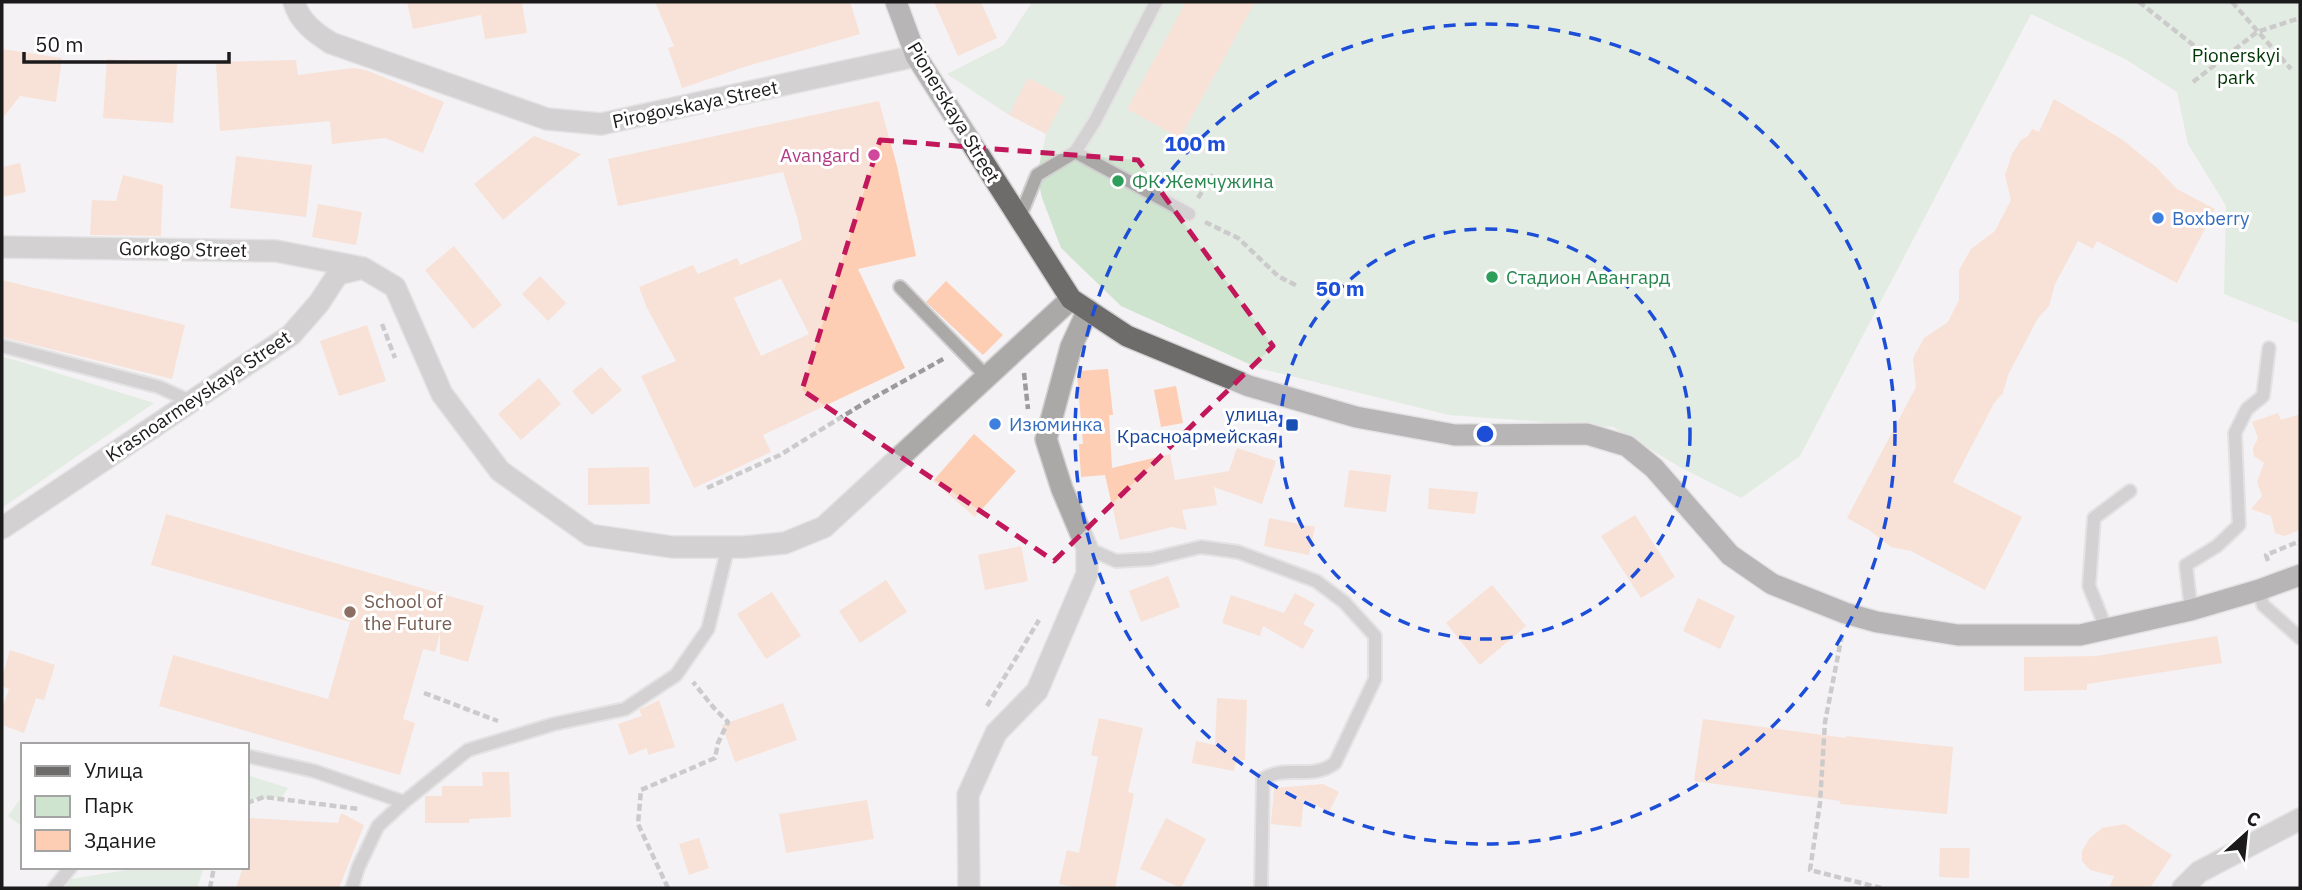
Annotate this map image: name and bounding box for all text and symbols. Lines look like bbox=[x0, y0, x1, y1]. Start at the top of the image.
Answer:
scale bar bbox=[24, 21, 229, 65]
text: 50 m bbox=[35, 30, 84, 58]
street label: Pionerskaya Street bbox=[902, 37, 1006, 187]
park label: Pionerskyi park bbox=[2192, 43, 2280, 89]
street label: Pirogovskaya Street bbox=[610, 75, 780, 133]
text: 100 m bbox=[1164, 129, 1226, 157]
place label: Avangard bbox=[780, 143, 860, 167]
marker: Avangard bbox=[866, 147, 882, 163]
place label: ФК Жемчужина bbox=[1132, 169, 1274, 193]
marker: ФК Жемчужина bbox=[1110, 173, 1126, 189]
place label: Boxberry bbox=[2172, 206, 2250, 230]
marker: Boxberry bbox=[2150, 210, 2166, 226]
street label: Gorkogo Street bbox=[119, 236, 247, 262]
place label: Стадион Авангард bbox=[1506, 265, 1670, 289]
marker: Стадион Авангард bbox=[1484, 269, 1500, 285]
text: 50 m bbox=[1316, 274, 1364, 302]
street label: Krasnoarmeyskaya Street bbox=[101, 325, 295, 467]
place label: улица Красноармейская bbox=[1117, 402, 1278, 448]
place label: Изюминка bbox=[1009, 412, 1103, 436]
marker: Изюминка bbox=[987, 416, 1003, 432]
marker: улица Красноармейская bbox=[1284, 417, 1300, 433]
centre of rings bbox=[1473, 422, 1497, 446]
place label: School of the Future bbox=[364, 589, 452, 635]
marker: School of the Future bbox=[342, 604, 358, 620]
legend bbox=[21, 743, 248, 869]
text: Улица bbox=[84, 756, 143, 784]
text: Парк bbox=[84, 791, 134, 819]
north arrow bbox=[2211, 799, 2281, 869]
text: С bbox=[2243, 805, 2265, 832]
text: Здание bbox=[84, 826, 156, 854]

